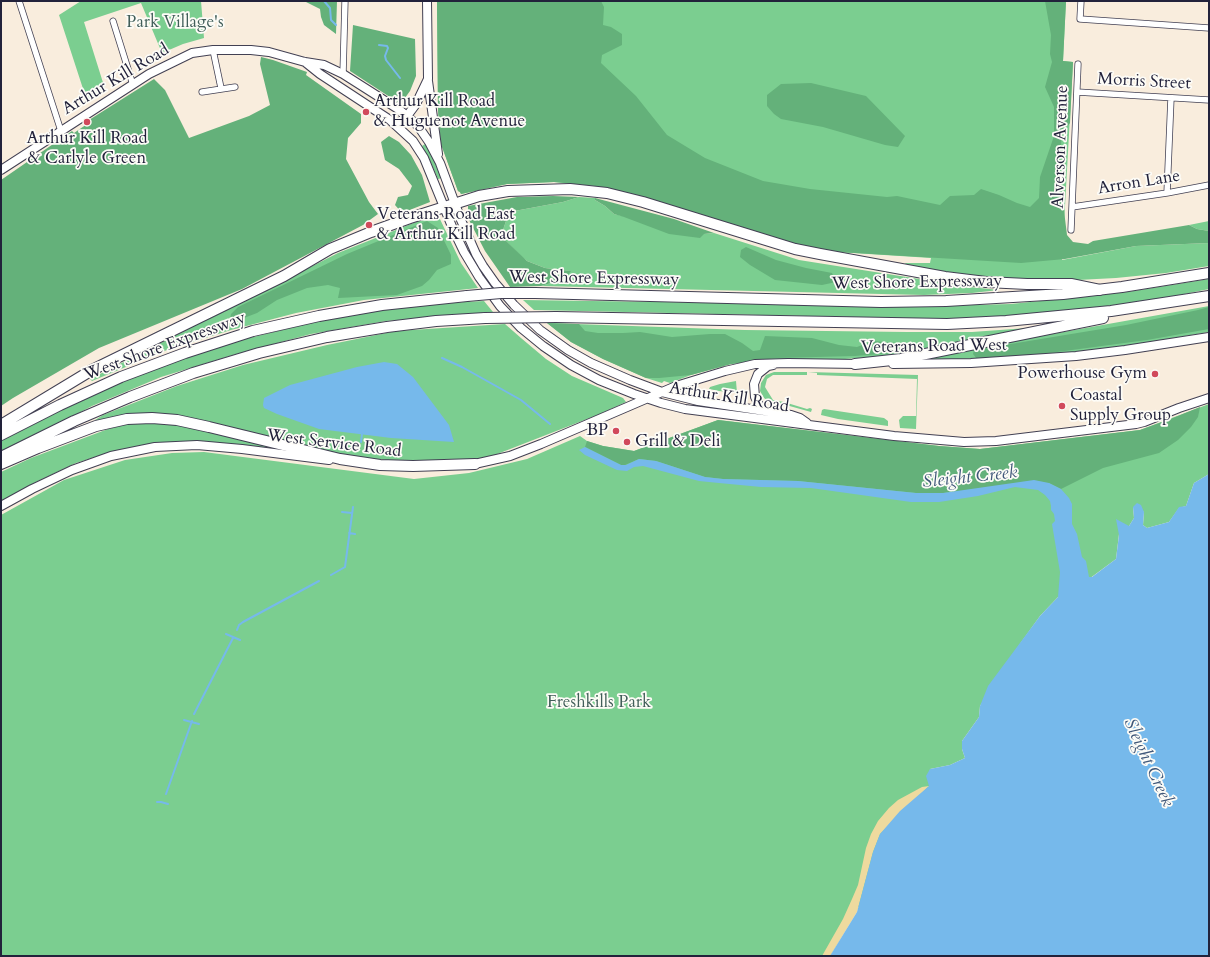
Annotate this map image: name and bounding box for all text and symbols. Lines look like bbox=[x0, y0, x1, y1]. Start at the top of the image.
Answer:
park label: Park Village's bbox=[126, 13, 224, 33]
street label: Arthur Kill Road bbox=[59, 40, 173, 120]
street label: Morris Street bbox=[1097, 69, 1191, 95]
street label: Alverson Avenue bbox=[1049, 85, 1073, 209]
place label: Arthur Kill Road & Huguenot Avenue bbox=[374, 92, 525, 132]
marker: Arthur Kill Road & Huguenot Avenue bbox=[361, 107, 371, 117]
marker: Arthur Kill Road & Carlyle Green bbox=[82, 117, 92, 127]
place label: Arthur Kill Road & Carlyle Green bbox=[26, 129, 148, 169]
street label: Arron Lane bbox=[1096, 166, 1182, 200]
place label: Veterans Road East & Arthur Kill Road bbox=[377, 205, 515, 245]
marker: Veterans Road East & Arthur Kill Road bbox=[364, 220, 374, 230]
street label: West Shore Expressway bbox=[508, 267, 680, 291]
street label: West Shore Expressway bbox=[831, 271, 1003, 295]
street label: West Shore Expressway bbox=[81, 308, 249, 386]
street label: Veterans Road West bbox=[861, 336, 1007, 358]
place label: Powerhouse Gym bbox=[1018, 364, 1147, 384]
marker: Powerhouse Gym bbox=[1150, 369, 1160, 379]
street label: Arthur Kill Road bbox=[668, 378, 790, 418]
place label: Coastal Supply Group bbox=[1070, 386, 1171, 426]
marker: Coastal Supply Group bbox=[1057, 401, 1067, 411]
place label: BP bbox=[586, 421, 608, 441]
street label: West Service Road bbox=[266, 426, 402, 462]
marker: BP bbox=[611, 426, 621, 436]
place label: Grill & Deli bbox=[635, 432, 720, 452]
marker: Grill & Deli bbox=[622, 437, 632, 447]
water label: Sleight Creek bbox=[922, 462, 1018, 494]
park label: Freshkills Park bbox=[547, 693, 651, 713]
water label: Sleight Creek bbox=[1118, 715, 1178, 811]

